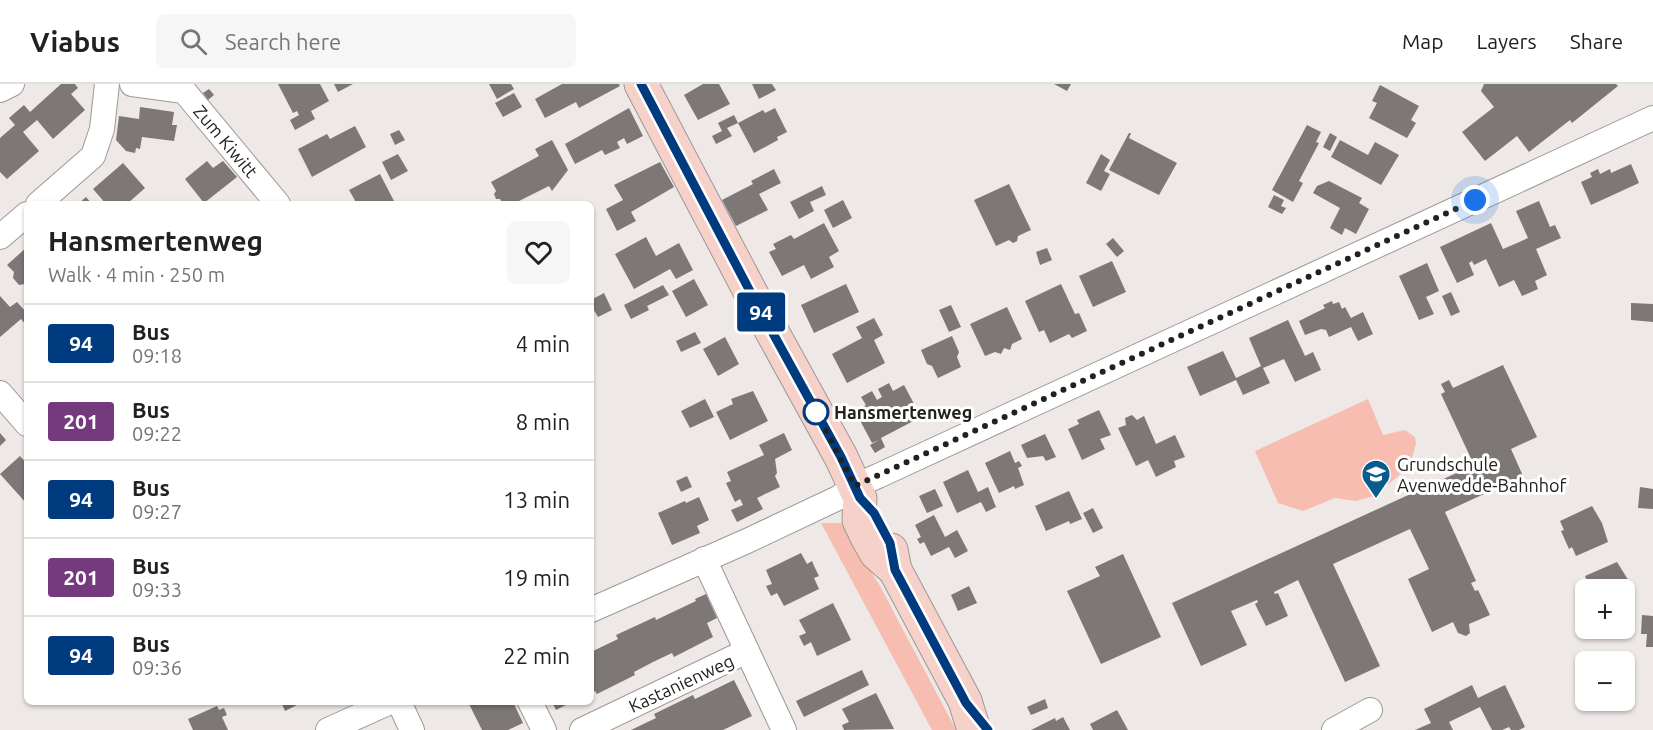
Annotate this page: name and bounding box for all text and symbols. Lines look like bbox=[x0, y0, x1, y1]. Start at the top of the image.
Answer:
search box bbox=[156, 14, 576, 68]
icon: search bbox=[177, 25, 210, 58]
text: Viabus bbox=[30, 26, 120, 57]
text: Search here bbox=[225, 29, 341, 54]
text: Map bbox=[1402, 29, 1443, 53]
text: Layers bbox=[1476, 29, 1537, 53]
text: Share bbox=[1570, 29, 1623, 53]
street label: Zum Kiwitt bbox=[190, 101, 262, 181]
your location bbox=[1460, 185, 1490, 215]
button: heart bbox=[507, 221, 570, 284]
text: Hansmertenweg bbox=[48, 225, 263, 256]
text: Walk · 4 min · 250 m bbox=[48, 263, 225, 286]
line badge: 94 bbox=[734, 292, 788, 332]
text: 94 bbox=[749, 300, 773, 324]
text: Bus bbox=[132, 319, 170, 344]
text: 94 bbox=[69, 331, 93, 355]
text: 4 min bbox=[516, 331, 570, 356]
text: 09:18 bbox=[132, 344, 182, 367]
text: Bus bbox=[132, 397, 170, 422]
marker: Hansmertenweg bbox=[803, 399, 829, 425]
place label: Hansmertenweg bbox=[834, 402, 972, 422]
text: 201 bbox=[63, 409, 99, 433]
text: 8 min bbox=[516, 409, 570, 434]
text: 09:22 bbox=[132, 422, 182, 445]
place label: Grundschule Avenwedde-Bahnhof bbox=[1397, 454, 1567, 495]
school or university icon: Grundschule Avenwedde-Bahnhof bbox=[1360, 458, 1392, 500]
text: Bus bbox=[132, 475, 170, 500]
text: 94 bbox=[69, 487, 93, 511]
text: 13 min bbox=[503, 487, 570, 512]
text: 09:27 bbox=[132, 500, 182, 523]
text: Bus bbox=[132, 553, 170, 578]
text: 201 bbox=[63, 565, 99, 589]
text: 19 min bbox=[503, 565, 570, 590]
text: 09:33 bbox=[132, 578, 182, 601]
map controls bbox=[1575, 579, 1635, 711]
button: + bbox=[1575, 579, 1635, 639]
text: Bus bbox=[132, 631, 170, 656]
text: 94 bbox=[69, 643, 93, 667]
text: 22 min bbox=[503, 643, 570, 668]
street label: Kastanienweg bbox=[625, 650, 737, 716]
button: − bbox=[1575, 651, 1635, 711]
text: 09:36 bbox=[132, 656, 182, 679]

